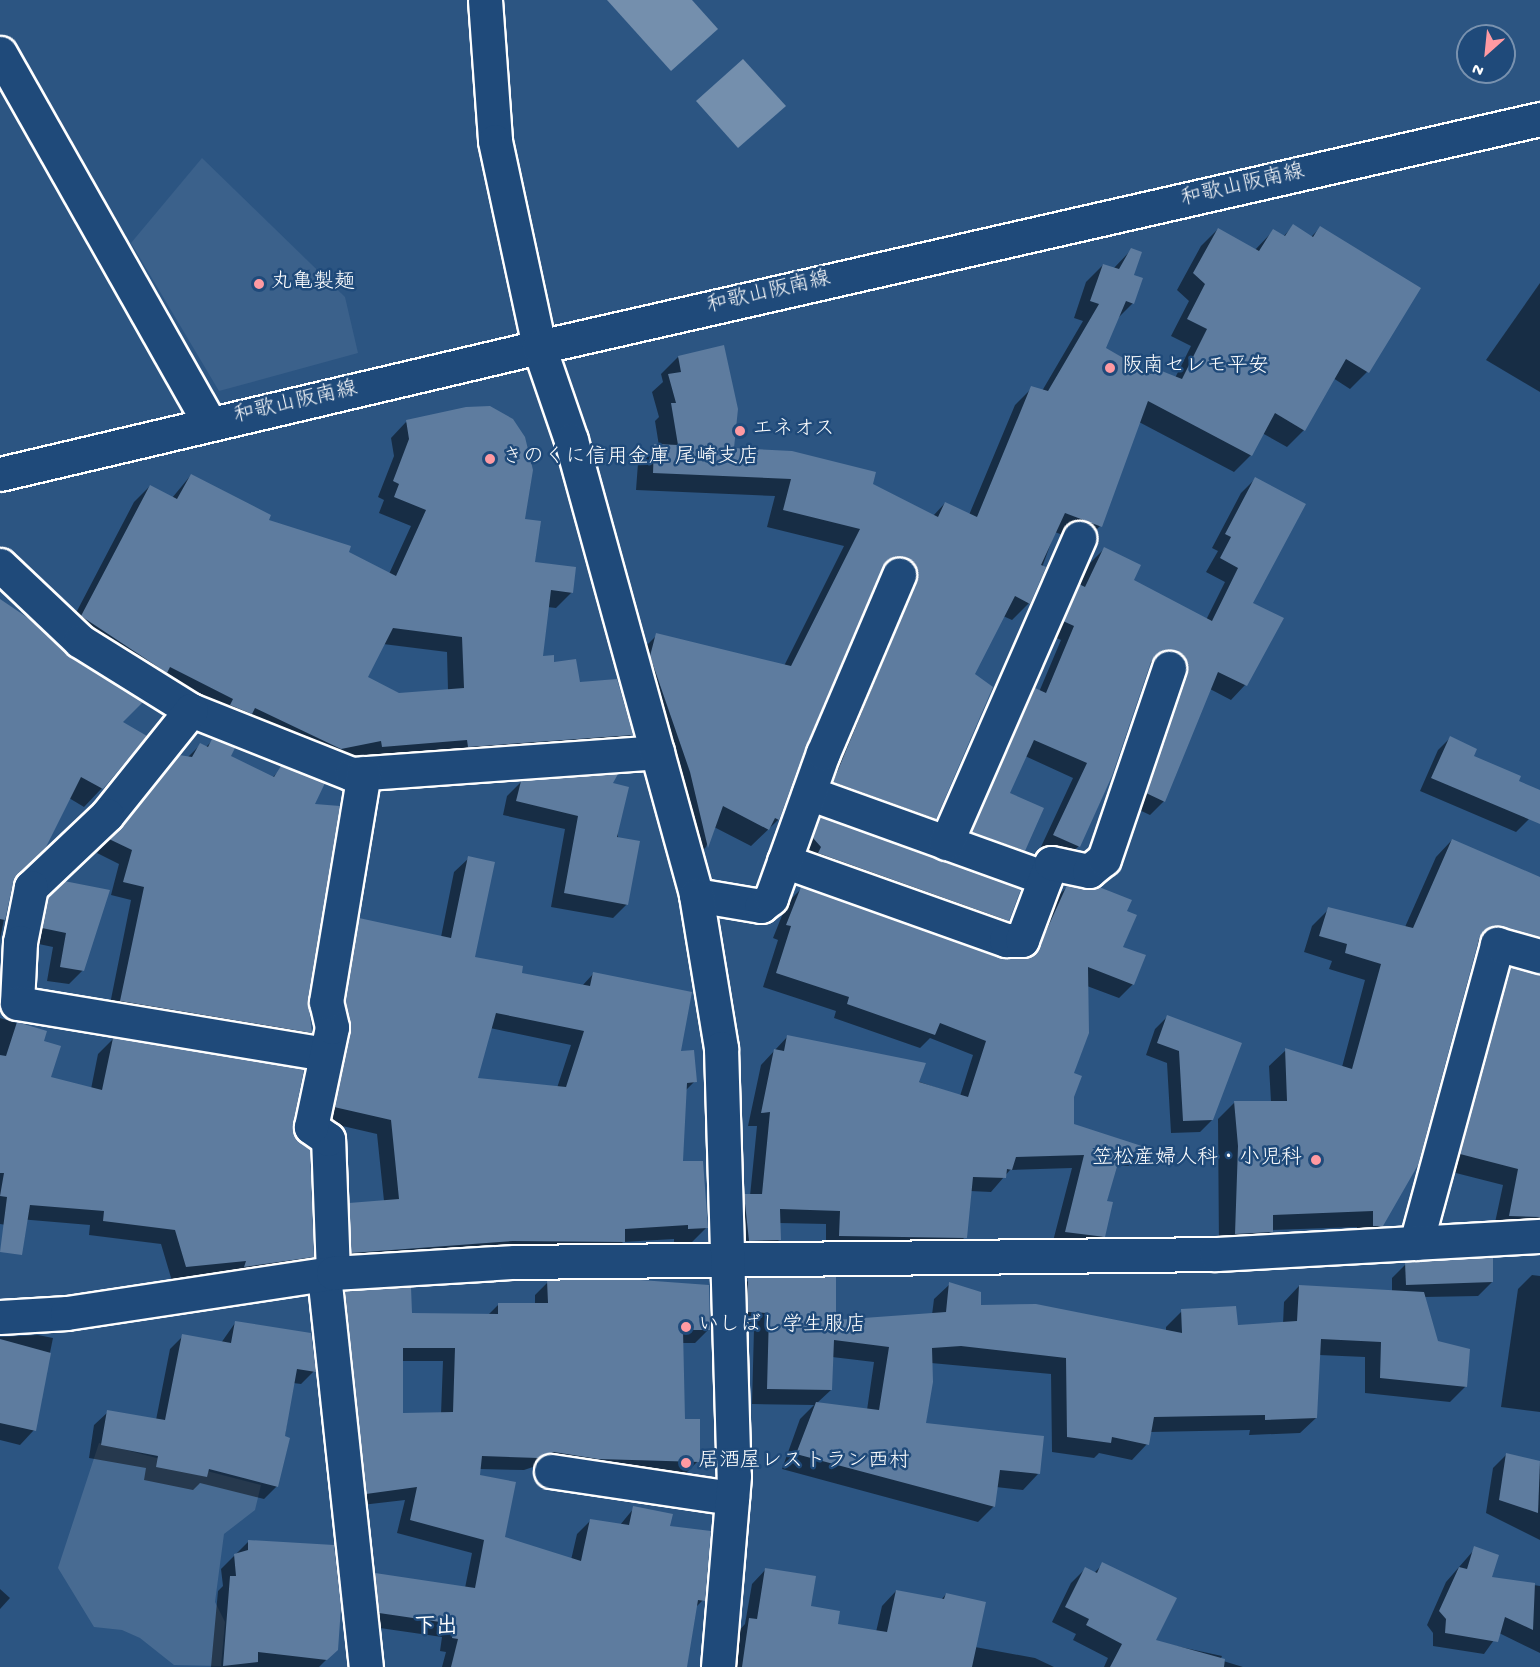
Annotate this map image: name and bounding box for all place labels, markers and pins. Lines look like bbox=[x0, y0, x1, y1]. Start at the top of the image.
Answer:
place label: 丸亀製麺 bbox=[271, 271, 355, 297]
marker: 丸亀製麺 bbox=[252, 277, 266, 291]
place label: 阪南セレモ平安 bbox=[1122, 355, 1269, 381]
marker: 阪南セレモ平安 bbox=[1103, 361, 1117, 375]
place label: エネオス bbox=[752, 418, 836, 444]
marker: エネオス bbox=[733, 424, 747, 438]
place label: きのくに信用金庫 尾崎支店 bbox=[502, 446, 759, 472]
marker: きのくに信用金庫 尾崎支店 bbox=[483, 452, 497, 466]
place label: 笠松産婦人科・小児科 bbox=[1092, 1147, 1302, 1173]
marker: 笠松産婦人科・小児科 bbox=[1307, 1151, 1325, 1169]
place label: いしばし学生服店 bbox=[698, 1314, 866, 1340]
marker: いしばし学生服店 bbox=[679, 1320, 693, 1334]
place label: 居酒屋レストラン西村 bbox=[698, 1450, 908, 1476]
marker: 居酒屋レストラン西村 bbox=[679, 1456, 693, 1470]

